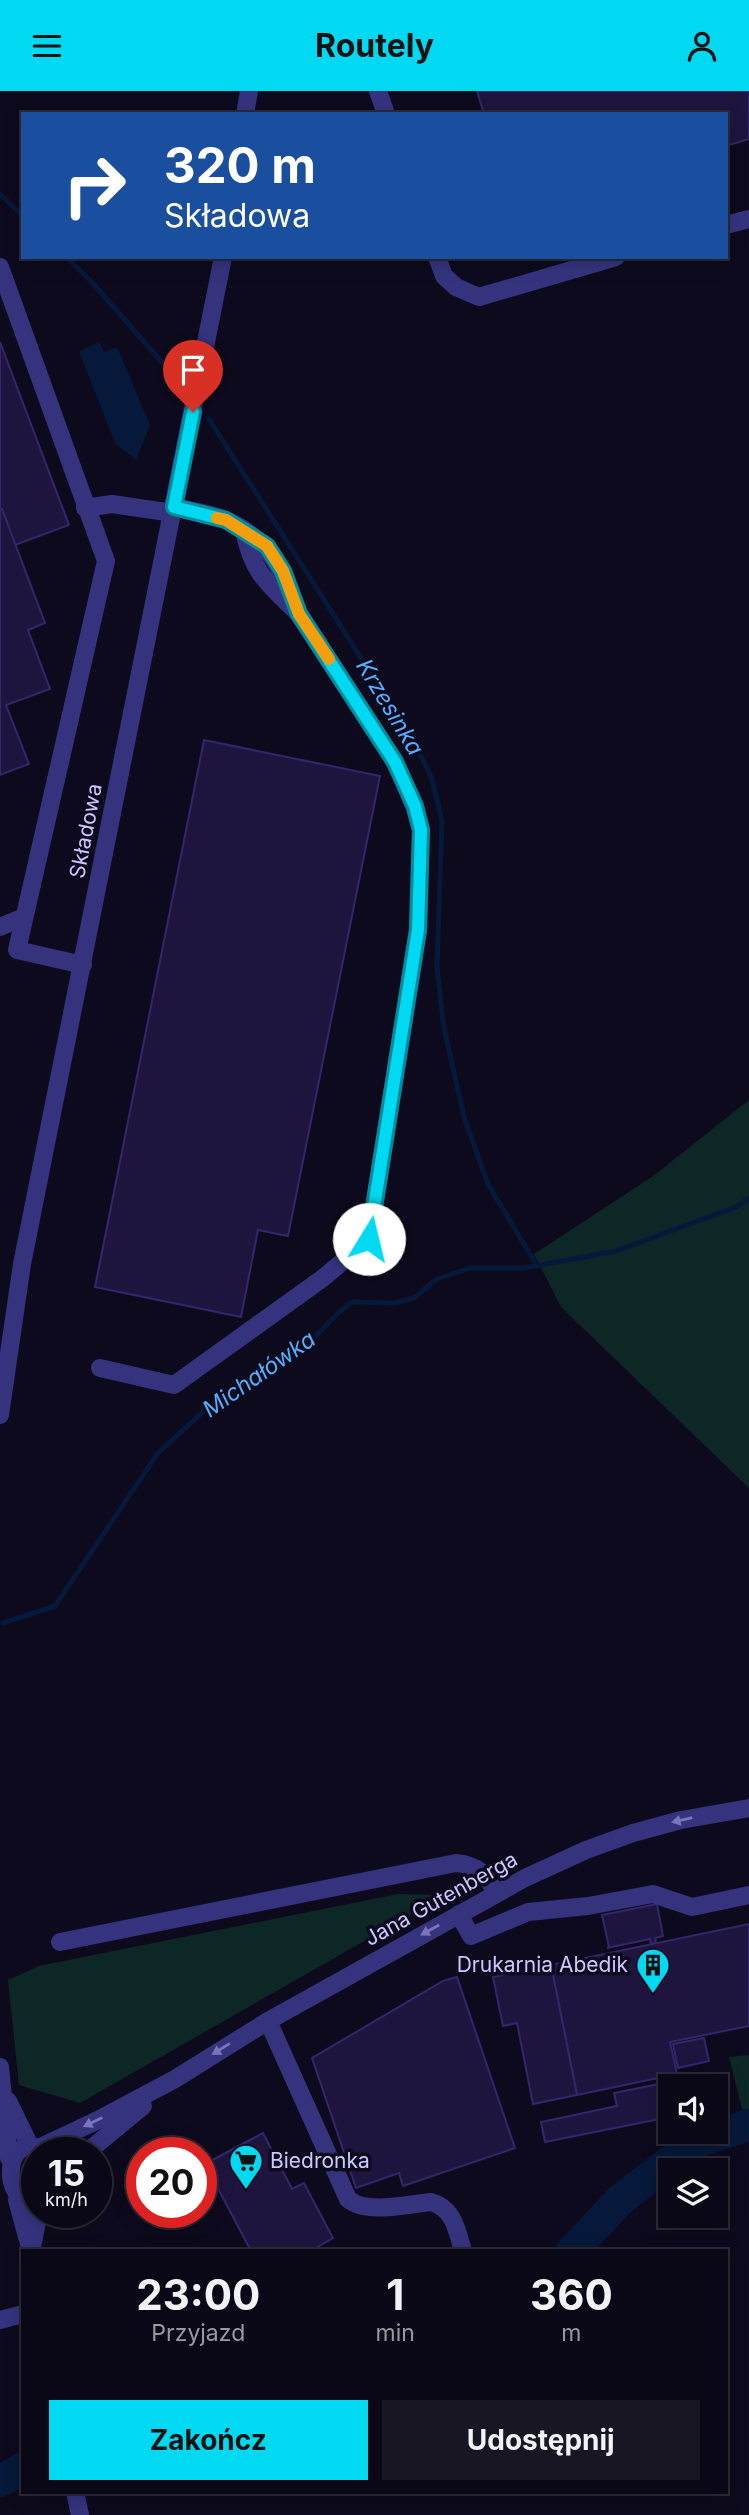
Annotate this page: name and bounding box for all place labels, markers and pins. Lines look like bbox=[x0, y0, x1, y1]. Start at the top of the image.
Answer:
pin bbox=[163, 340, 223, 412]
building icon: Drukarnia Abedik bbox=[634, 1946, 672, 1995]
place label: Drukarnia Abedik bbox=[457, 1952, 628, 1977]
supermarket icon: Biedronka bbox=[227, 2142, 265, 2191]
place label: Biedronka bbox=[270, 2148, 370, 2173]

